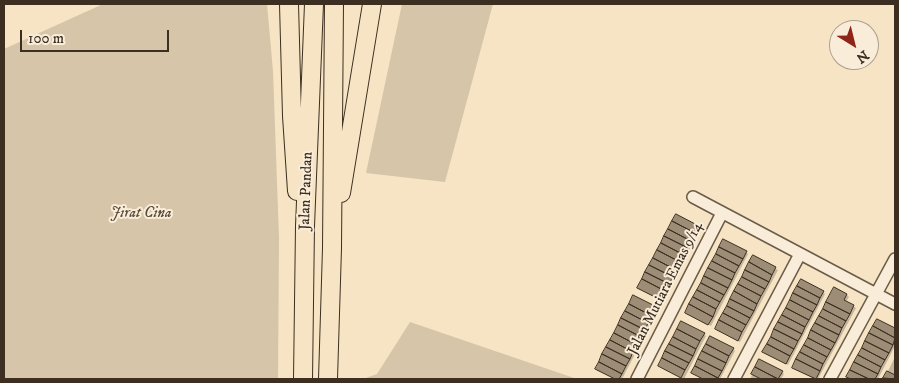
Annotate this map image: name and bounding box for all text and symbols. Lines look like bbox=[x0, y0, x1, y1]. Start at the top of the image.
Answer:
scale bar bbox=[22, 20, 171, 52]
north arrow bbox=[829, 20, 879, 70]
text: 100 m bbox=[28, 29, 64, 48]
text: N bbox=[852, 46, 872, 67]
street label: Jalan Pandan bbox=[297, 151, 317, 231]
park label: Jirat Cina bbox=[111, 205, 171, 223]
street label: Jalan Mutiara Emas 9/14 bbox=[625, 219, 707, 359]

